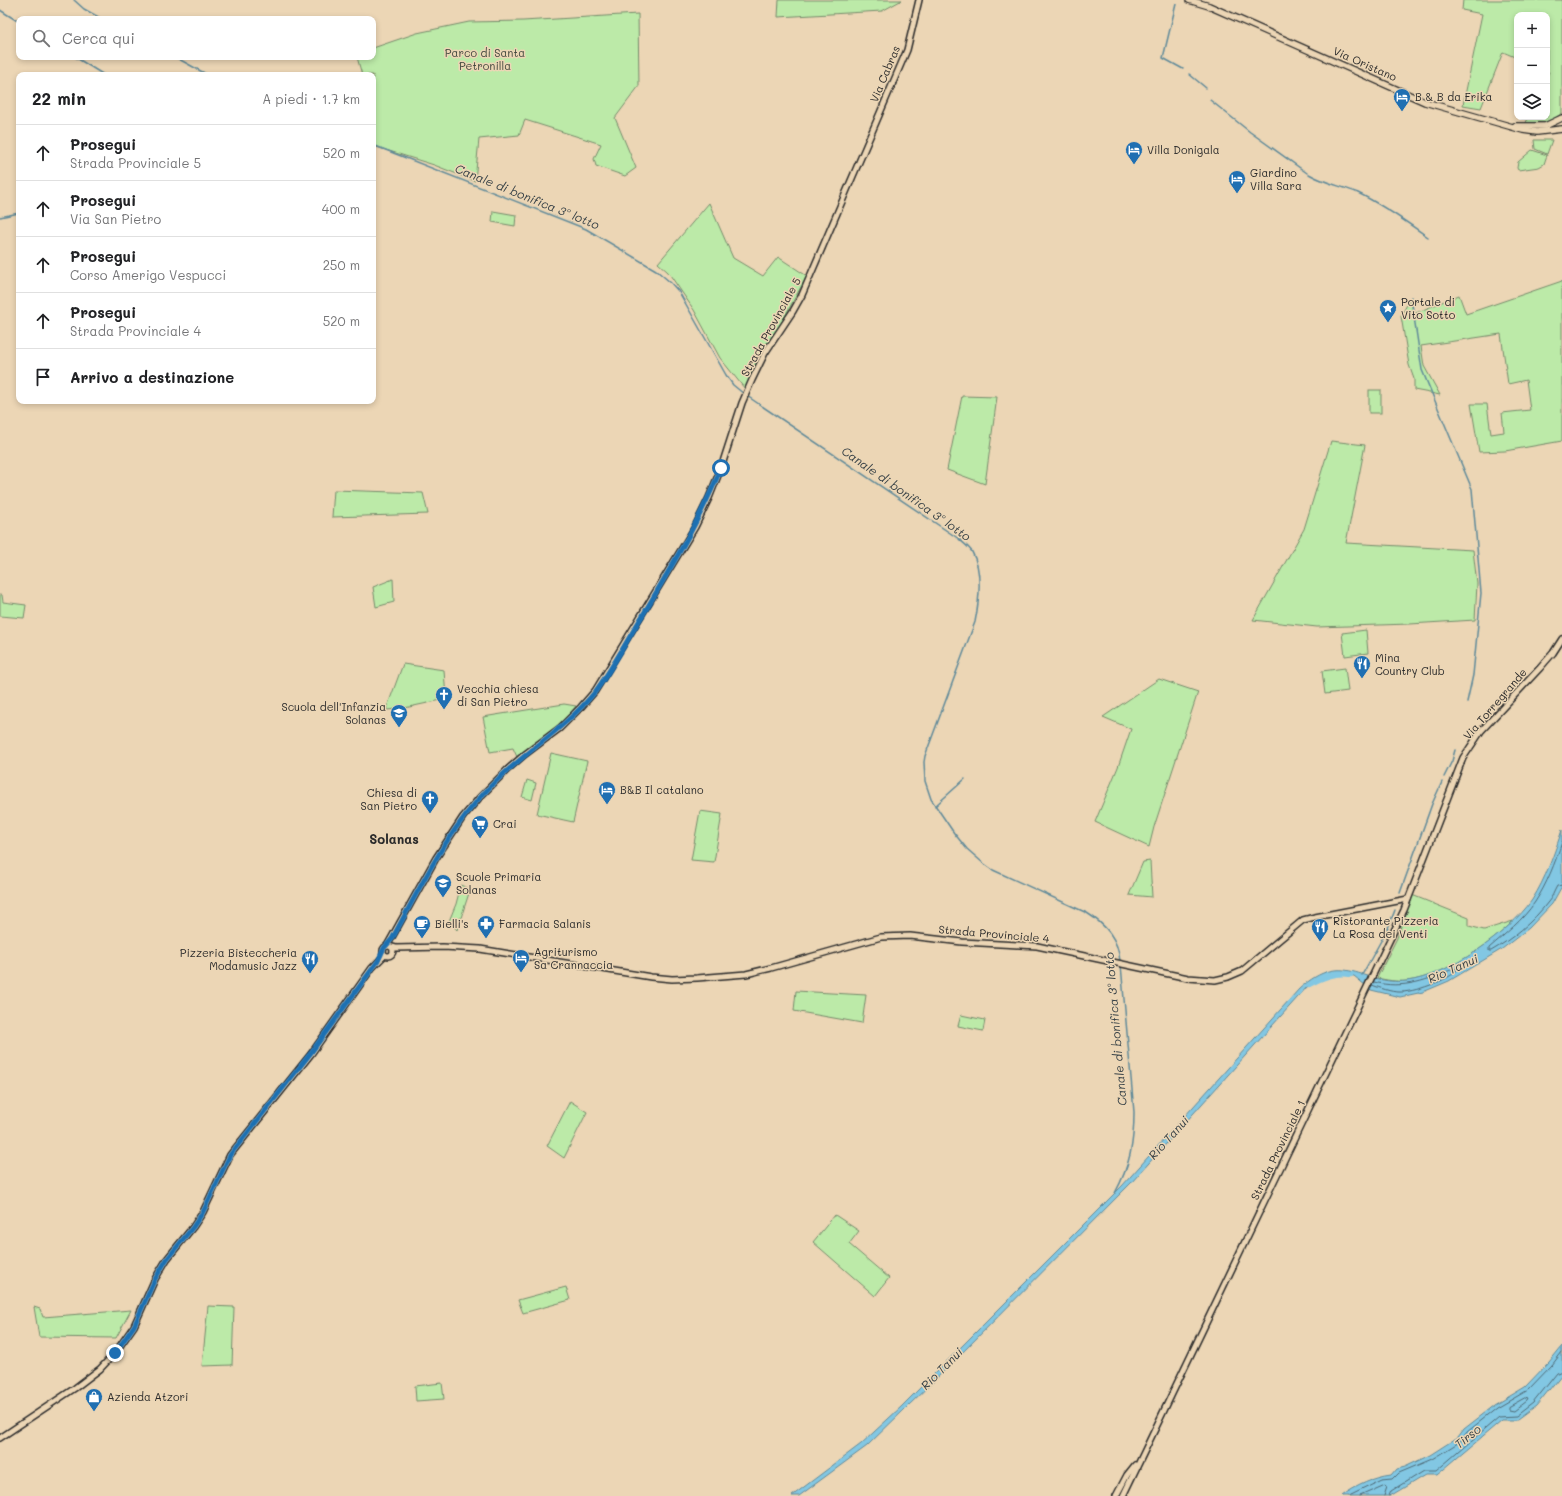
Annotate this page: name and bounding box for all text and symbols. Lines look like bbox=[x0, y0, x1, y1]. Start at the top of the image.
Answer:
map controls bbox=[1514, 12, 1550, 120]
button: + bbox=[1514, 12, 1550, 48]
search box bbox=[16, 16, 376, 60]
icon: search bbox=[30, 27, 52, 49]
text: Cerca qui bbox=[62, 28, 135, 48]
street label: Via Cabras bbox=[866, 43, 903, 104]
street label: Via Oristano bbox=[1331, 43, 1400, 84]
park label: Parco di Santa Petronilla bbox=[445, 45, 525, 73]
button: − bbox=[1514, 48, 1550, 84]
button: layers bbox=[1514, 84, 1550, 120]
text: 22 min bbox=[32, 87, 86, 109]
hotel icon: B & B da Erika bbox=[1392, 87, 1412, 112]
place label: B & B da Erika bbox=[1415, 89, 1493, 104]
text: A piedi · 1.7 km bbox=[262, 90, 360, 107]
text: Prosegui bbox=[70, 134, 136, 154]
hotel icon: Villa Donigala bbox=[1124, 140, 1144, 165]
icon: ahead bbox=[32, 142, 54, 164]
place label: Villa Donigala bbox=[1147, 142, 1220, 157]
text: 520 m bbox=[323, 144, 360, 161]
text: Strada Provinciale 5 bbox=[70, 154, 201, 171]
water label: Canale di bonifica 3º lotto bbox=[453, 160, 602, 232]
place label: Giardino Villa Sara bbox=[1250, 165, 1302, 193]
hotel icon: Giardino Villa Sara bbox=[1227, 169, 1247, 194]
text: Prosegui bbox=[70, 190, 136, 210]
icon: ahead bbox=[32, 198, 54, 220]
text: 400 m bbox=[322, 200, 360, 217]
text: Via San Pietro bbox=[70, 210, 161, 227]
text: Prosegui bbox=[70, 246, 136, 266]
icon: ahead bbox=[32, 254, 54, 276]
text: 250 m bbox=[323, 256, 360, 273]
text: Corso Amerigo Vespucci bbox=[70, 266, 226, 283]
street label: Strada Provinciale 5 bbox=[737, 275, 804, 379]
place label: Portale di Vito Sotto bbox=[1401, 294, 1456, 322]
place icon: Portale di Vito Sotto bbox=[1378, 298, 1398, 323]
text: Prosegui bbox=[70, 302, 136, 322]
icon: ahead bbox=[32, 310, 54, 332]
text: 520 m bbox=[323, 312, 360, 329]
text: Strada Provinciale 4 bbox=[70, 322, 201, 339]
icon: arrive bbox=[32, 366, 54, 388]
text: Arrivo a destinazione bbox=[70, 367, 234, 387]
water label: Canale di bonifica 3º lotto bbox=[839, 442, 974, 544]
route start bbox=[712, 459, 730, 477]
place label: Mina Country Club bbox=[1375, 650, 1445, 678]
restaurant icon: Mina Country Club bbox=[1352, 654, 1372, 679]
street label: Via Torregrande bbox=[1459, 665, 1530, 743]
place label: Vecchia chiesa di San Pietro bbox=[457, 681, 539, 709]
church icon: Vecchia chiesa di San Pietro bbox=[434, 685, 454, 710]
place label: Scuola dell'Infanzia Solanas bbox=[281, 699, 386, 727]
school or university icon: Scuola dell'Infanzia Solanas bbox=[389, 703, 409, 728]
hotel icon: B&B Il catalano bbox=[597, 780, 617, 805]
place label: B&B Il catalano bbox=[620, 782, 704, 797]
place label: Chiesa di San Pietro bbox=[361, 785, 417, 813]
church icon: Chiesa di San Pietro bbox=[420, 789, 440, 814]
supermarket icon: Crai bbox=[470, 814, 490, 839]
place label: Crai bbox=[493, 816, 517, 831]
district label: Solanas bbox=[369, 830, 419, 847]
place label: Scuole Primaria Solanas bbox=[456, 869, 541, 897]
school or university icon: Scuole Primaria Solanas bbox=[433, 873, 453, 898]
place label: Ristorante Pizzeria La Rosa dei Venti bbox=[1333, 913, 1439, 941]
cafe icon: Bielli's bbox=[412, 914, 432, 939]
pharmacy icon: Farmacia Salanis bbox=[476, 914, 496, 939]
place label: Bielli's bbox=[435, 916, 469, 931]
place label: Farmacia Salanis bbox=[499, 916, 591, 931]
restaurant icon: Ristorante Pizzeria La Rosa dei Venti bbox=[1310, 917, 1330, 942]
street label: Strada Provinciale 4 bbox=[938, 921, 1051, 946]
place label: Agriturismo Sa Crannaccia bbox=[534, 944, 613, 972]
place label: Pizzeria Bisteccheria Modamusic Jazz bbox=[180, 945, 297, 973]
hotel icon: Agriturismo Sa Crannaccia bbox=[511, 948, 531, 973]
restaurant icon: Pizzeria Bisteccheria Modamusic Jazz bbox=[300, 949, 320, 974]
water label: Rio Tanui bbox=[1425, 950, 1481, 986]
water label: Canale di bonifica 3º lotto bbox=[1100, 952, 1130, 1107]
street label: Strada Provinciale 1 bbox=[1247, 1097, 1308, 1202]
water label: Rio Tanui bbox=[1144, 1112, 1192, 1163]
route end bbox=[106, 1344, 124, 1362]
water label: Rio Tanui bbox=[917, 1344, 966, 1393]
shop icon: Azienda Atzori bbox=[84, 1387, 104, 1412]
place label: Azienda Atzori bbox=[107, 1389, 188, 1404]
water label: Tirso bbox=[1451, 1421, 1484, 1452]

